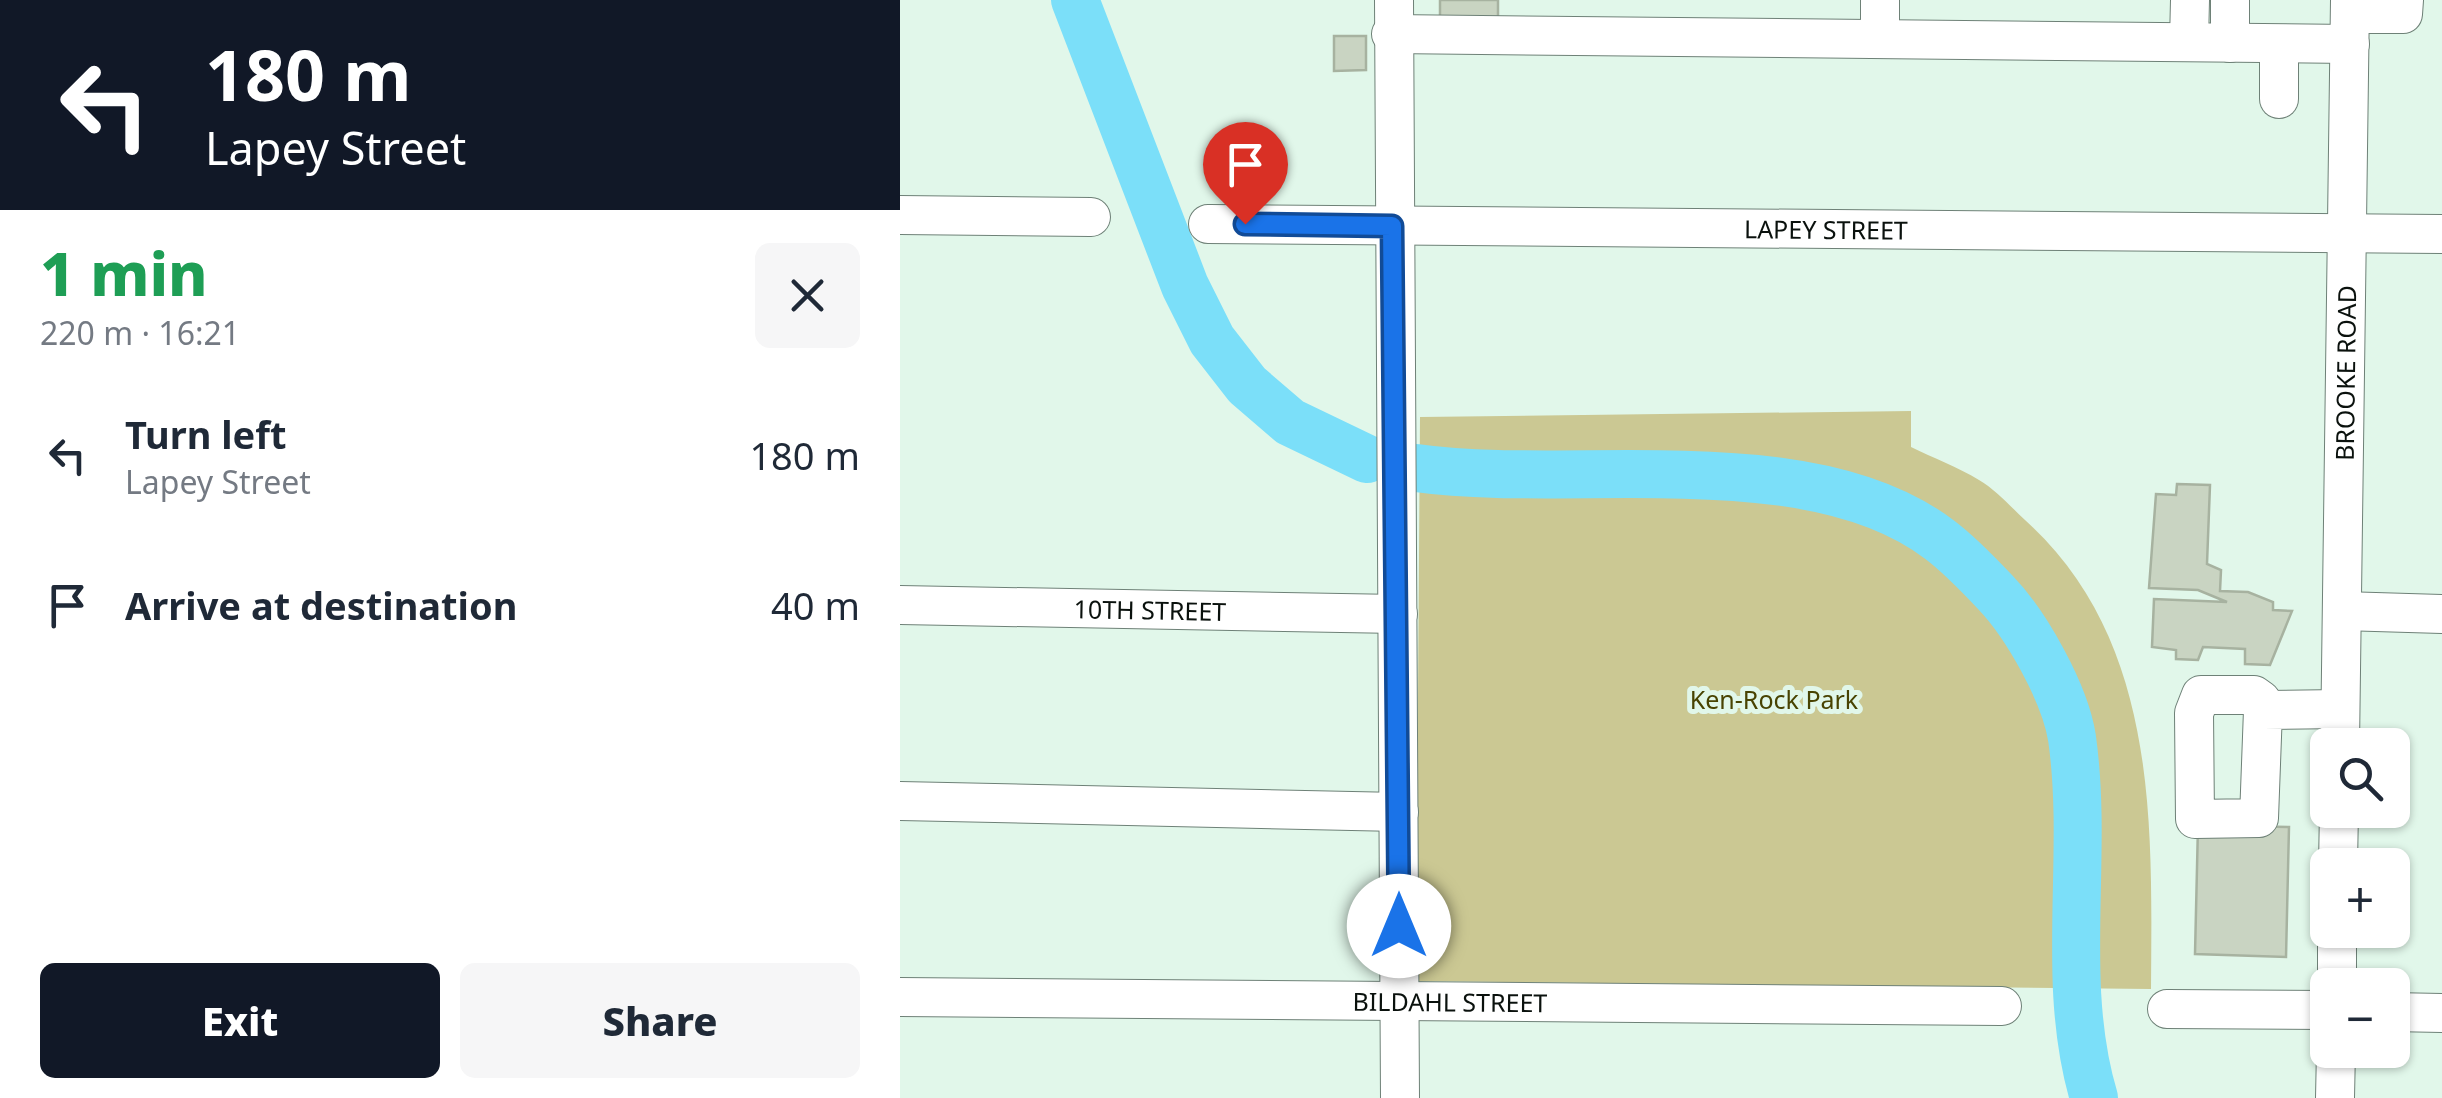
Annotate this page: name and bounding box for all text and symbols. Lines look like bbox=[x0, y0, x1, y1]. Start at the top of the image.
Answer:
text: 180 m bbox=[205, 26, 412, 122]
icon: left bbox=[40, 40, 170, 170]
text: Lapey Street bbox=[205, 117, 466, 178]
pin bbox=[1203, 122, 1288, 225]
icon: arrive bbox=[1218, 137, 1273, 192]
street label: LAPEY STREET bbox=[1744, 211, 1908, 247]
text: 1 min bbox=[40, 232, 208, 314]
button: close bbox=[755, 243, 860, 348]
street label: BROOKE ROAD bbox=[2327, 285, 2363, 461]
text: 220 m · 16:21 bbox=[40, 311, 240, 354]
text: Turn left bbox=[125, 408, 287, 460]
icon: left bbox=[40, 428, 95, 483]
text: 180 m bbox=[749, 429, 860, 481]
text: Lapey Street bbox=[125, 460, 311, 503]
icon: arrive bbox=[40, 578, 95, 633]
text: Arrive at destination bbox=[125, 579, 517, 631]
text: 40 m bbox=[771, 579, 860, 631]
street label: 10TH STREET bbox=[1073, 591, 1227, 628]
park label: Ken-Rock Park bbox=[1690, 682, 1859, 716]
map controls bbox=[2310, 728, 2410, 1068]
button: search bbox=[2310, 728, 2410, 828]
button: + bbox=[2310, 848, 2410, 948]
position arrow bbox=[1347, 874, 1451, 978]
button: Exit bbox=[40, 963, 440, 1078]
button: Share bbox=[460, 963, 860, 1078]
button: − bbox=[2310, 968, 2410, 1068]
street label: BILDAHL STREET bbox=[1353, 984, 1548, 1019]

